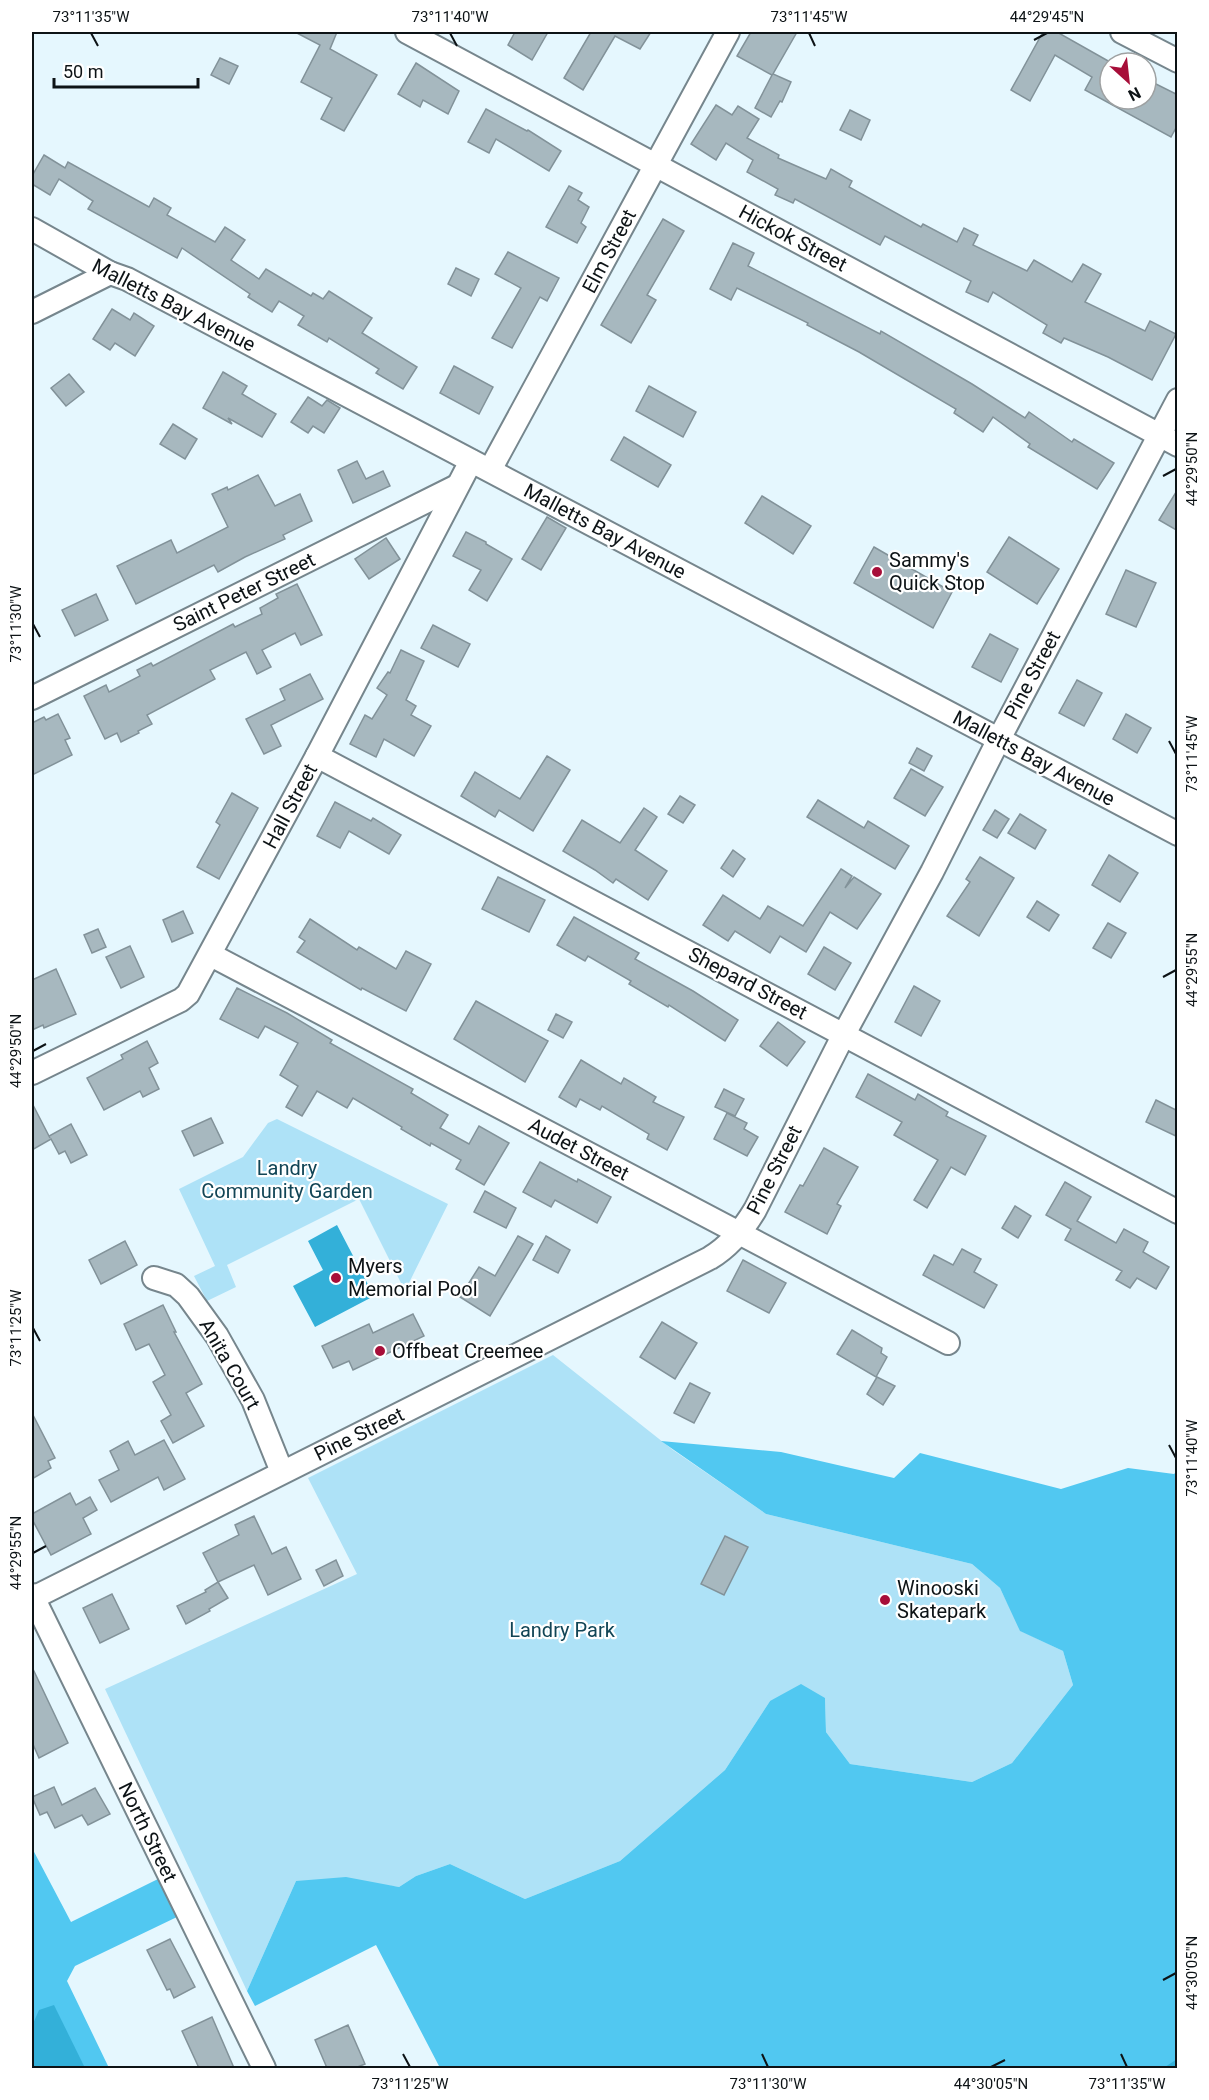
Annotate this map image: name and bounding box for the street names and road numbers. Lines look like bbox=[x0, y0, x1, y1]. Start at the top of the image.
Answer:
street label: Hickok Street bbox=[735, 199, 851, 277]
street label: Elm Street bbox=[577, 205, 641, 297]
street label: Malletts Bay Avenue bbox=[88, 253, 260, 357]
street label: Malletts Bay Avenue bbox=[520, 478, 690, 584]
street label: Saint Peter Street bbox=[169, 547, 319, 637]
street label: Pine Street bbox=[999, 627, 1065, 723]
street label: Malletts Bay Avenue bbox=[949, 705, 1119, 811]
street label: Hall Street bbox=[258, 759, 322, 853]
street label: Shepard Street bbox=[684, 942, 812, 1024]
street label: Audet Street bbox=[525, 1113, 633, 1185]
street label: Pine Street bbox=[741, 1121, 807, 1219]
street label: Anita Court bbox=[194, 1314, 266, 1414]
street label: Pine Street bbox=[310, 1402, 408, 1466]
street label: North Street bbox=[113, 1778, 183, 1886]

